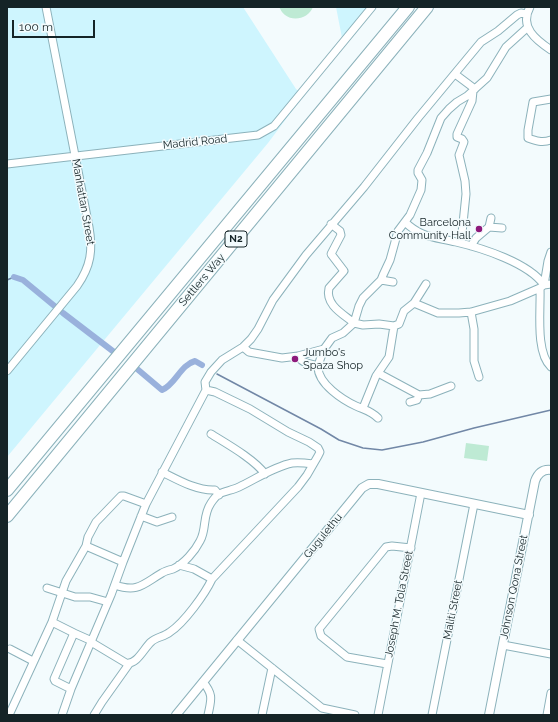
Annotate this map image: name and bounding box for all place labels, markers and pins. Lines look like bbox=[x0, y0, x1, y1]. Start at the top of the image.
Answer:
place label: Barcelona Community Hall bbox=[389, 216, 471, 242]
marker: Barcelona Community Hall bbox=[474, 224, 484, 234]
place label: Jumbo's Spaza Shop bbox=[303, 346, 363, 372]
marker: Jumbo's Spaza Shop bbox=[290, 354, 300, 364]

